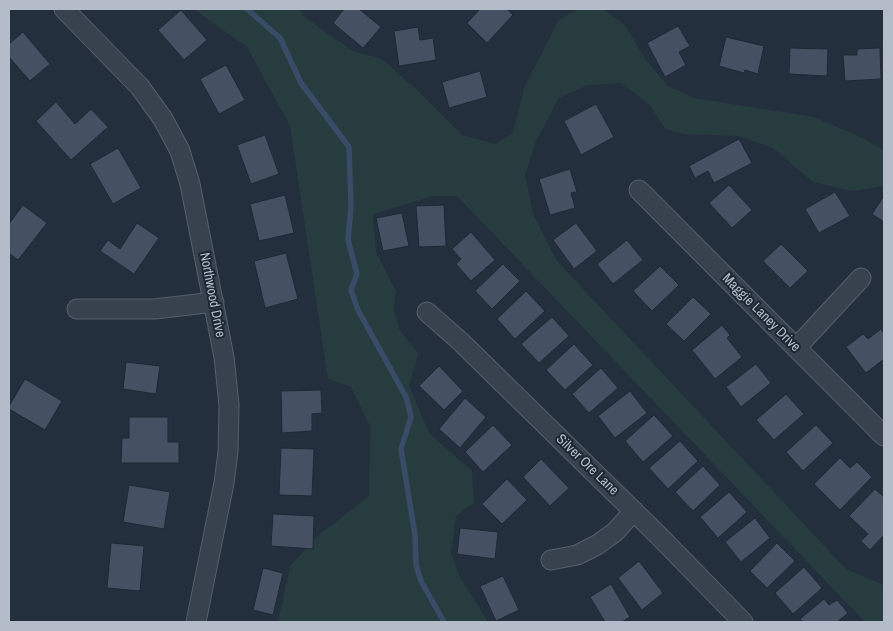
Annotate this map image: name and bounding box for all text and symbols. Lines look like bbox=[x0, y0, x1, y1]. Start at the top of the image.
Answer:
street label: Northwood Drive bbox=[196, 251, 228, 339]
street label: Maggie Laney Drive bbox=[719, 271, 803, 355]
street label: Silver Ore Lane bbox=[552, 431, 622, 499]

